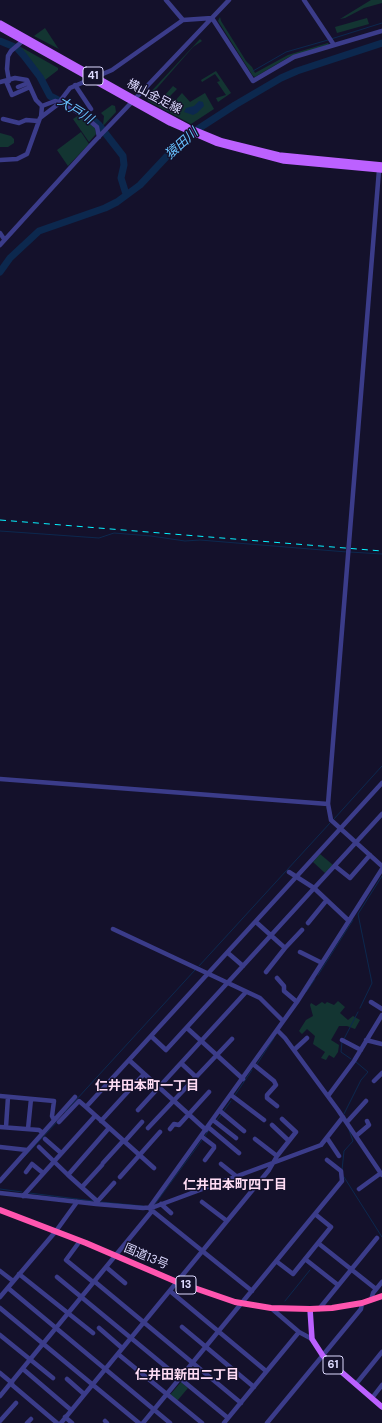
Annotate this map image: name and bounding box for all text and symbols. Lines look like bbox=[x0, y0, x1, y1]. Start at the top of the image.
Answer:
road number: 41 bbox=[83, 67, 103, 85]
street label: 横山金足線 bbox=[124, 77, 184, 117]
water label: 大戸川 bbox=[54, 94, 96, 128]
water label: 猿田川 bbox=[162, 125, 202, 163]
district label: 仁井田本町一丁目 bbox=[95, 1079, 199, 1095]
district label: 仁井田本町四丁目 bbox=[183, 1178, 287, 1194]
street label: 国道13号 bbox=[122, 1241, 170, 1273]
road number: 13 bbox=[176, 1276, 196, 1294]
road number: 61 bbox=[323, 1356, 343, 1374]
district label: 仁井田新田二丁目 bbox=[135, 1368, 239, 1384]

